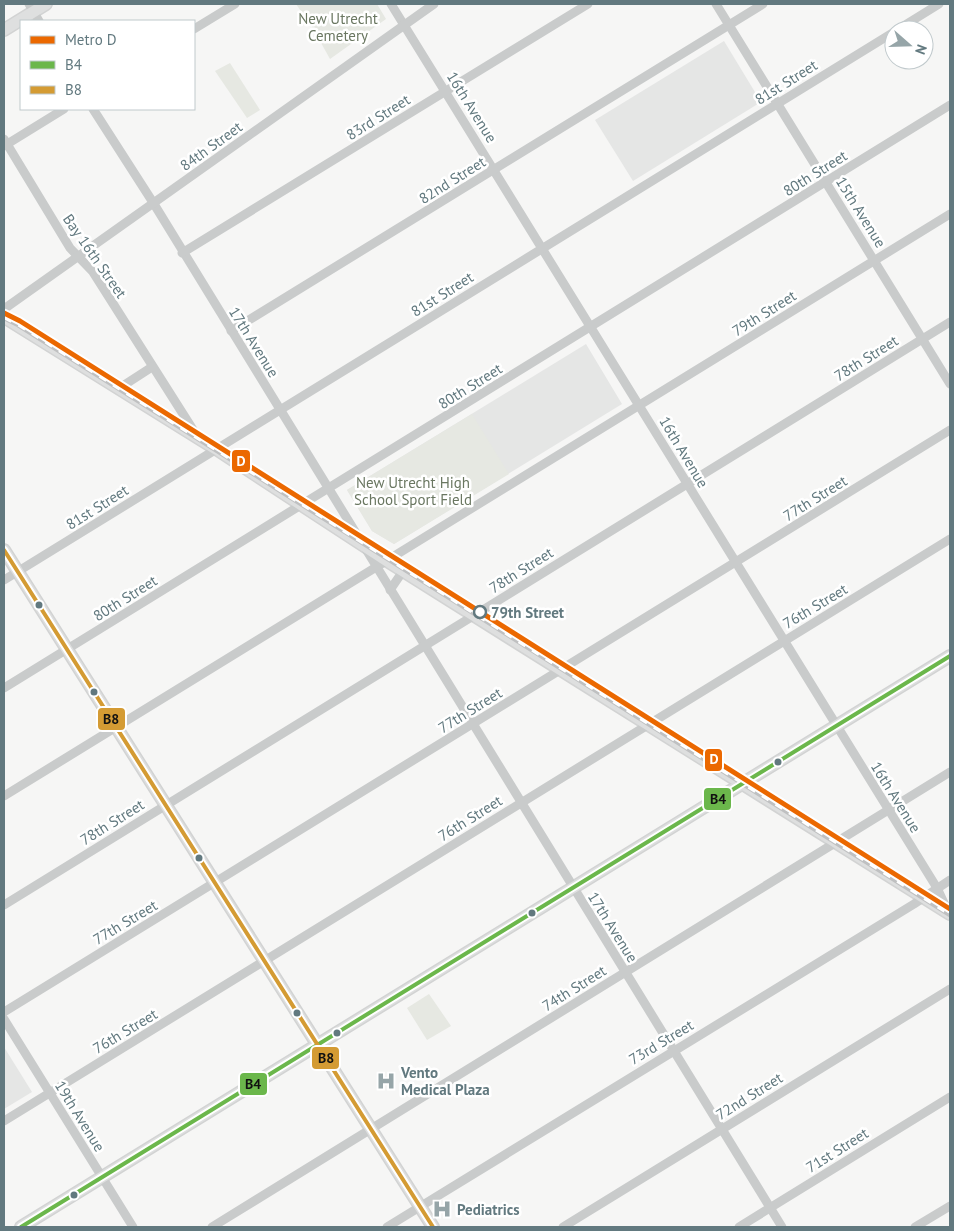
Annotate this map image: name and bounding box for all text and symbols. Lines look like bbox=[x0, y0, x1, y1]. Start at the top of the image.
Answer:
park label: New Utrecht Cemetery bbox=[298, 9, 378, 45]
legend bbox=[20, 20, 195, 110]
north arrow bbox=[884, 20, 934, 70]
text: Metro D bbox=[65, 30, 117, 49]
text: N bbox=[911, 42, 931, 57]
text: B4 bbox=[65, 55, 82, 74]
street label: 81st Street bbox=[751, 55, 821, 109]
street label: 16th Avenue bbox=[443, 68, 501, 146]
text: B8 bbox=[65, 80, 82, 99]
street label: 83rd Street bbox=[343, 90, 413, 144]
street label: 84th Street bbox=[176, 117, 246, 175]
street label: 80th Street bbox=[779, 146, 851, 200]
street label: 82nd Street bbox=[415, 152, 489, 208]
street label: 15th Avenue bbox=[832, 173, 890, 251]
street label: Bay 16th Street bbox=[59, 210, 131, 302]
street label: 81st Street bbox=[407, 267, 477, 321]
street label: 79th Street bbox=[728, 286, 800, 340]
street label: 17th Avenue bbox=[225, 303, 283, 381]
street label: 78th Street bbox=[830, 331, 902, 385]
street label: 80th Street bbox=[434, 359, 506, 413]
street label: 16th Avenue bbox=[655, 413, 713, 491]
line badge: D bbox=[231, 449, 251, 473]
text: D bbox=[236, 452, 246, 470]
street label: 77th Street bbox=[780, 471, 850, 525]
park label: New Utrecht High School Sport Field bbox=[354, 473, 472, 509]
street label: 81st Street bbox=[62, 480, 132, 534]
street label: 78th Street bbox=[485, 543, 557, 597]
street label: 80th Street bbox=[89, 571, 161, 625]
street label: 76th Street bbox=[779, 579, 851, 633]
unlabelled marker bbox=[34, 600, 44, 610]
place label: 79th Street bbox=[491, 603, 565, 622]
marker: 79th Street bbox=[473, 605, 487, 619]
street label: 77th Street bbox=[435, 683, 505, 737]
unlabelled marker bbox=[89, 687, 99, 697]
line badge: B8 bbox=[97, 707, 126, 731]
text: B8 bbox=[103, 710, 119, 728]
line badge: D bbox=[704, 748, 723, 772]
text: D bbox=[709, 750, 719, 768]
unlabelled marker bbox=[773, 757, 783, 767]
street label: 16th Avenue bbox=[867, 758, 925, 836]
line badge: B4 bbox=[703, 787, 732, 811]
text: B4 bbox=[710, 790, 726, 808]
street label: 76th Street bbox=[434, 791, 506, 845]
street label: 78th Street bbox=[76, 795, 148, 849]
unlabelled marker bbox=[194, 853, 204, 863]
street label: 17th Avenue bbox=[584, 888, 642, 966]
street label: 77th Street bbox=[89, 895, 161, 949]
unlabelled marker bbox=[527, 908, 537, 918]
street label: 74th Street bbox=[538, 961, 610, 1015]
street label: 76th Street bbox=[89, 1004, 161, 1058]
unlabelled marker bbox=[292, 1008, 302, 1018]
street label: 73rd Street bbox=[625, 1015, 697, 1069]
unlabelled marker bbox=[332, 1028, 342, 1038]
line badge: B8 bbox=[311, 1046, 340, 1070]
text: B8 bbox=[318, 1049, 334, 1067]
place label: Vento Medical Plaza bbox=[400, 1063, 490, 1099]
street label: 72nd Street bbox=[712, 1068, 786, 1124]
hospital icon: Vento Medical Plaza bbox=[375, 1070, 397, 1092]
line badge: B4 bbox=[239, 1072, 268, 1096]
text: B4 bbox=[245, 1075, 261, 1093]
street label: 19th Avenue bbox=[51, 1077, 109, 1155]
street label: 71st Street bbox=[802, 1123, 872, 1177]
unlabelled marker bbox=[69, 1190, 79, 1200]
hospital icon: Pediatrics bbox=[431, 1198, 453, 1220]
place label: Pediatrics bbox=[457, 1200, 520, 1219]

